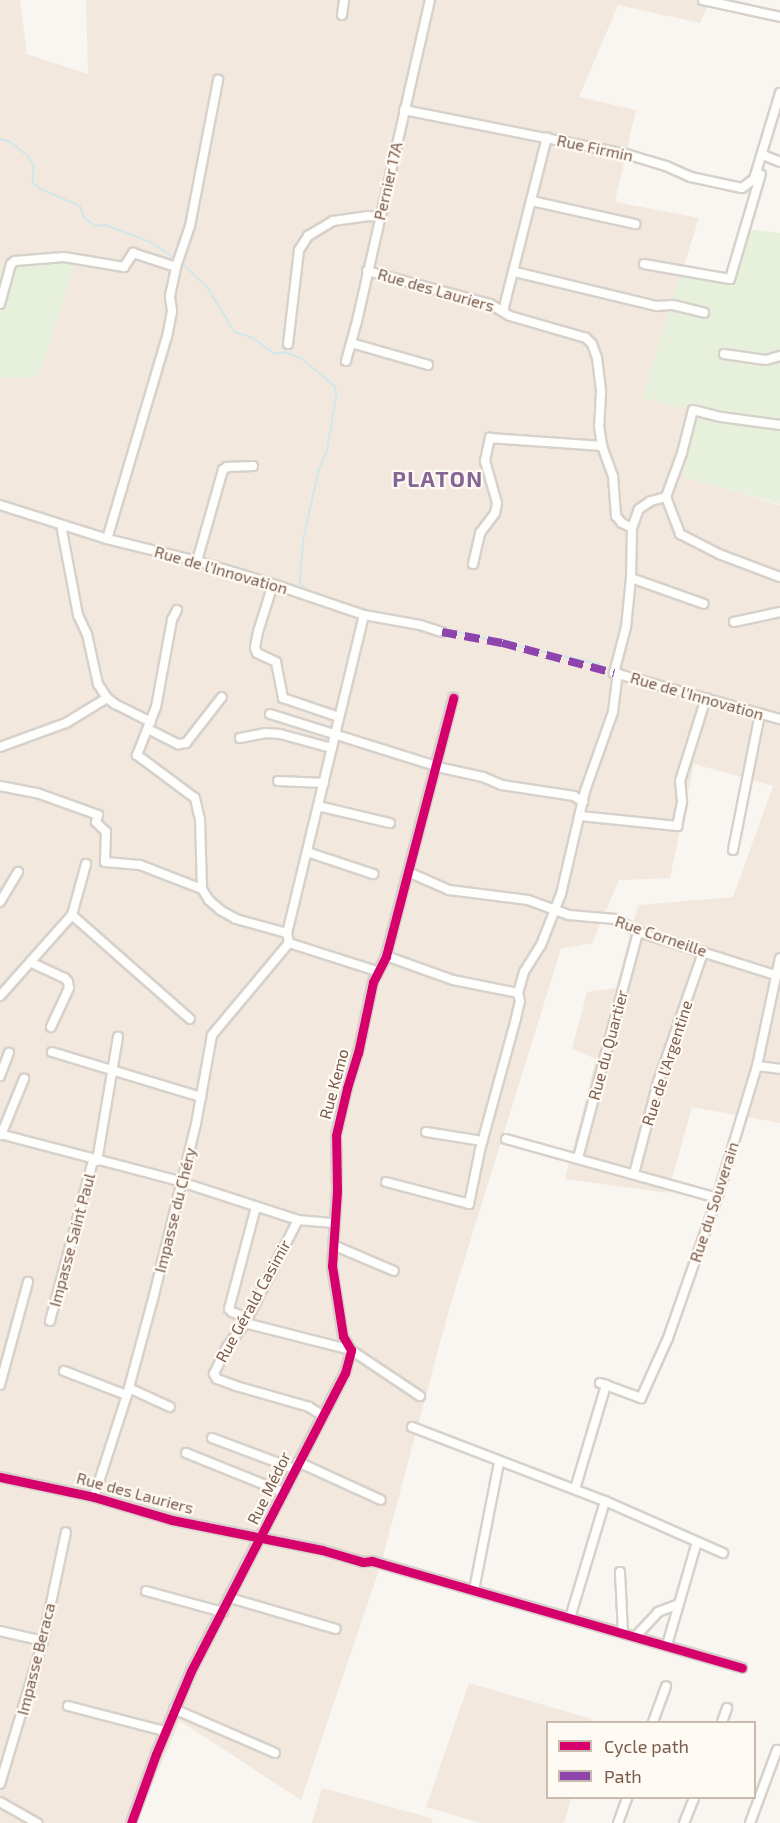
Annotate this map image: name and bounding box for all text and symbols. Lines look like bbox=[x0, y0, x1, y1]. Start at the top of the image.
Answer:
street label: Rue Firmin bbox=[555, 131, 635, 165]
street label: Pernier 17A bbox=[370, 140, 406, 222]
street label: Rue des Lauriers bbox=[376, 264, 496, 316]
district label: PLATON bbox=[392, 466, 484, 492]
street label: Rue de l'Innovation bbox=[152, 542, 290, 598]
street label: Rue de l'Innovation bbox=[628, 668, 766, 724]
street label: Rue Corneille bbox=[613, 911, 709, 961]
street label: Rue du Quartier bbox=[584, 988, 632, 1102]
street label: Rue de l'Argentine bbox=[638, 998, 696, 1128]
street label: Rue Kemo bbox=[315, 1047, 353, 1121]
street label: Rue du Souverain bbox=[685, 1139, 743, 1265]
street label: Impasse du Chéry bbox=[150, 1145, 200, 1275]
street label: Impasse Saint Paul bbox=[45, 1171, 99, 1309]
street label: Rue Gérald Casimir bbox=[211, 1236, 295, 1366]
street label: Rue Médor bbox=[243, 1449, 295, 1527]
street label: Rue des Lauriers bbox=[74, 1468, 196, 1518]
street label: Impasse Beraca bbox=[13, 1601, 59, 1717]
legend bbox=[546, 1721, 756, 1799]
text: Cycle path bbox=[604, 1735, 689, 1757]
text: Path bbox=[604, 1765, 642, 1787]

